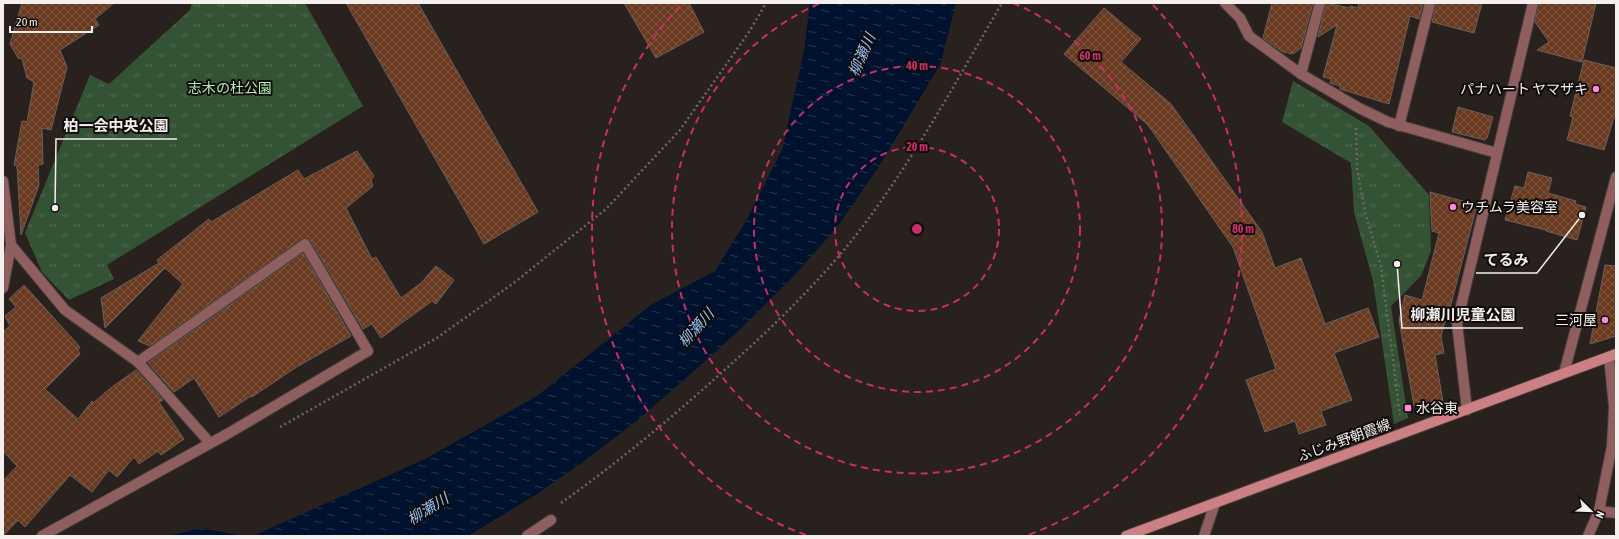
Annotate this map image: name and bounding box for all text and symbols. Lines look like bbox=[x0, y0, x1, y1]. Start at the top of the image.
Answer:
scale bar bbox=[10, 8, 92, 34]
text: 20 m bbox=[16, 15, 38, 29]
water label: 柳瀬川 bbox=[845, 29, 879, 79]
text: 60 m bbox=[1079, 49, 1101, 63]
text: 40 m bbox=[905, 59, 928, 73]
park label: 志木の杜公園 bbox=[188, 80, 272, 96]
place label: パナハート ヤマザキ bbox=[1460, 81, 1588, 97]
marker: パナハート ヤマザキ bbox=[1591, 84, 1601, 94]
callout: 柏一会中央公園 bbox=[56, 112, 177, 139]
text: 柏一会中央公園 bbox=[63, 117, 169, 134]
text: 20 m bbox=[906, 140, 928, 154]
place label: ウチムラ美容室 bbox=[1461, 199, 1558, 215]
marker: ウチムラ美容室 bbox=[1448, 202, 1458, 212]
centre of rings bbox=[910, 222, 924, 236]
text: 80 m bbox=[1232, 222, 1254, 236]
callout: てるみ bbox=[1476, 246, 1537, 273]
text: てるみ bbox=[1483, 251, 1529, 268]
callout: 柳瀬川児童公園 bbox=[1402, 301, 1523, 328]
water label: 柳瀬川 bbox=[674, 304, 718, 350]
text: 柳瀬川児童公園 bbox=[1410, 306, 1516, 323]
place label: 三河屋 bbox=[1555, 312, 1597, 328]
marker: 三河屋 bbox=[1600, 315, 1610, 325]
place label: 水谷東 bbox=[1416, 400, 1458, 416]
marker: 水谷東 bbox=[1403, 403, 1413, 413]
street label: ふじみ野朝霞線 bbox=[1295, 416, 1393, 464]
water label: 柳瀬川 bbox=[404, 488, 453, 528]
north arrow bbox=[1571, 491, 1611, 531]
text: N bbox=[1593, 510, 1607, 520]

